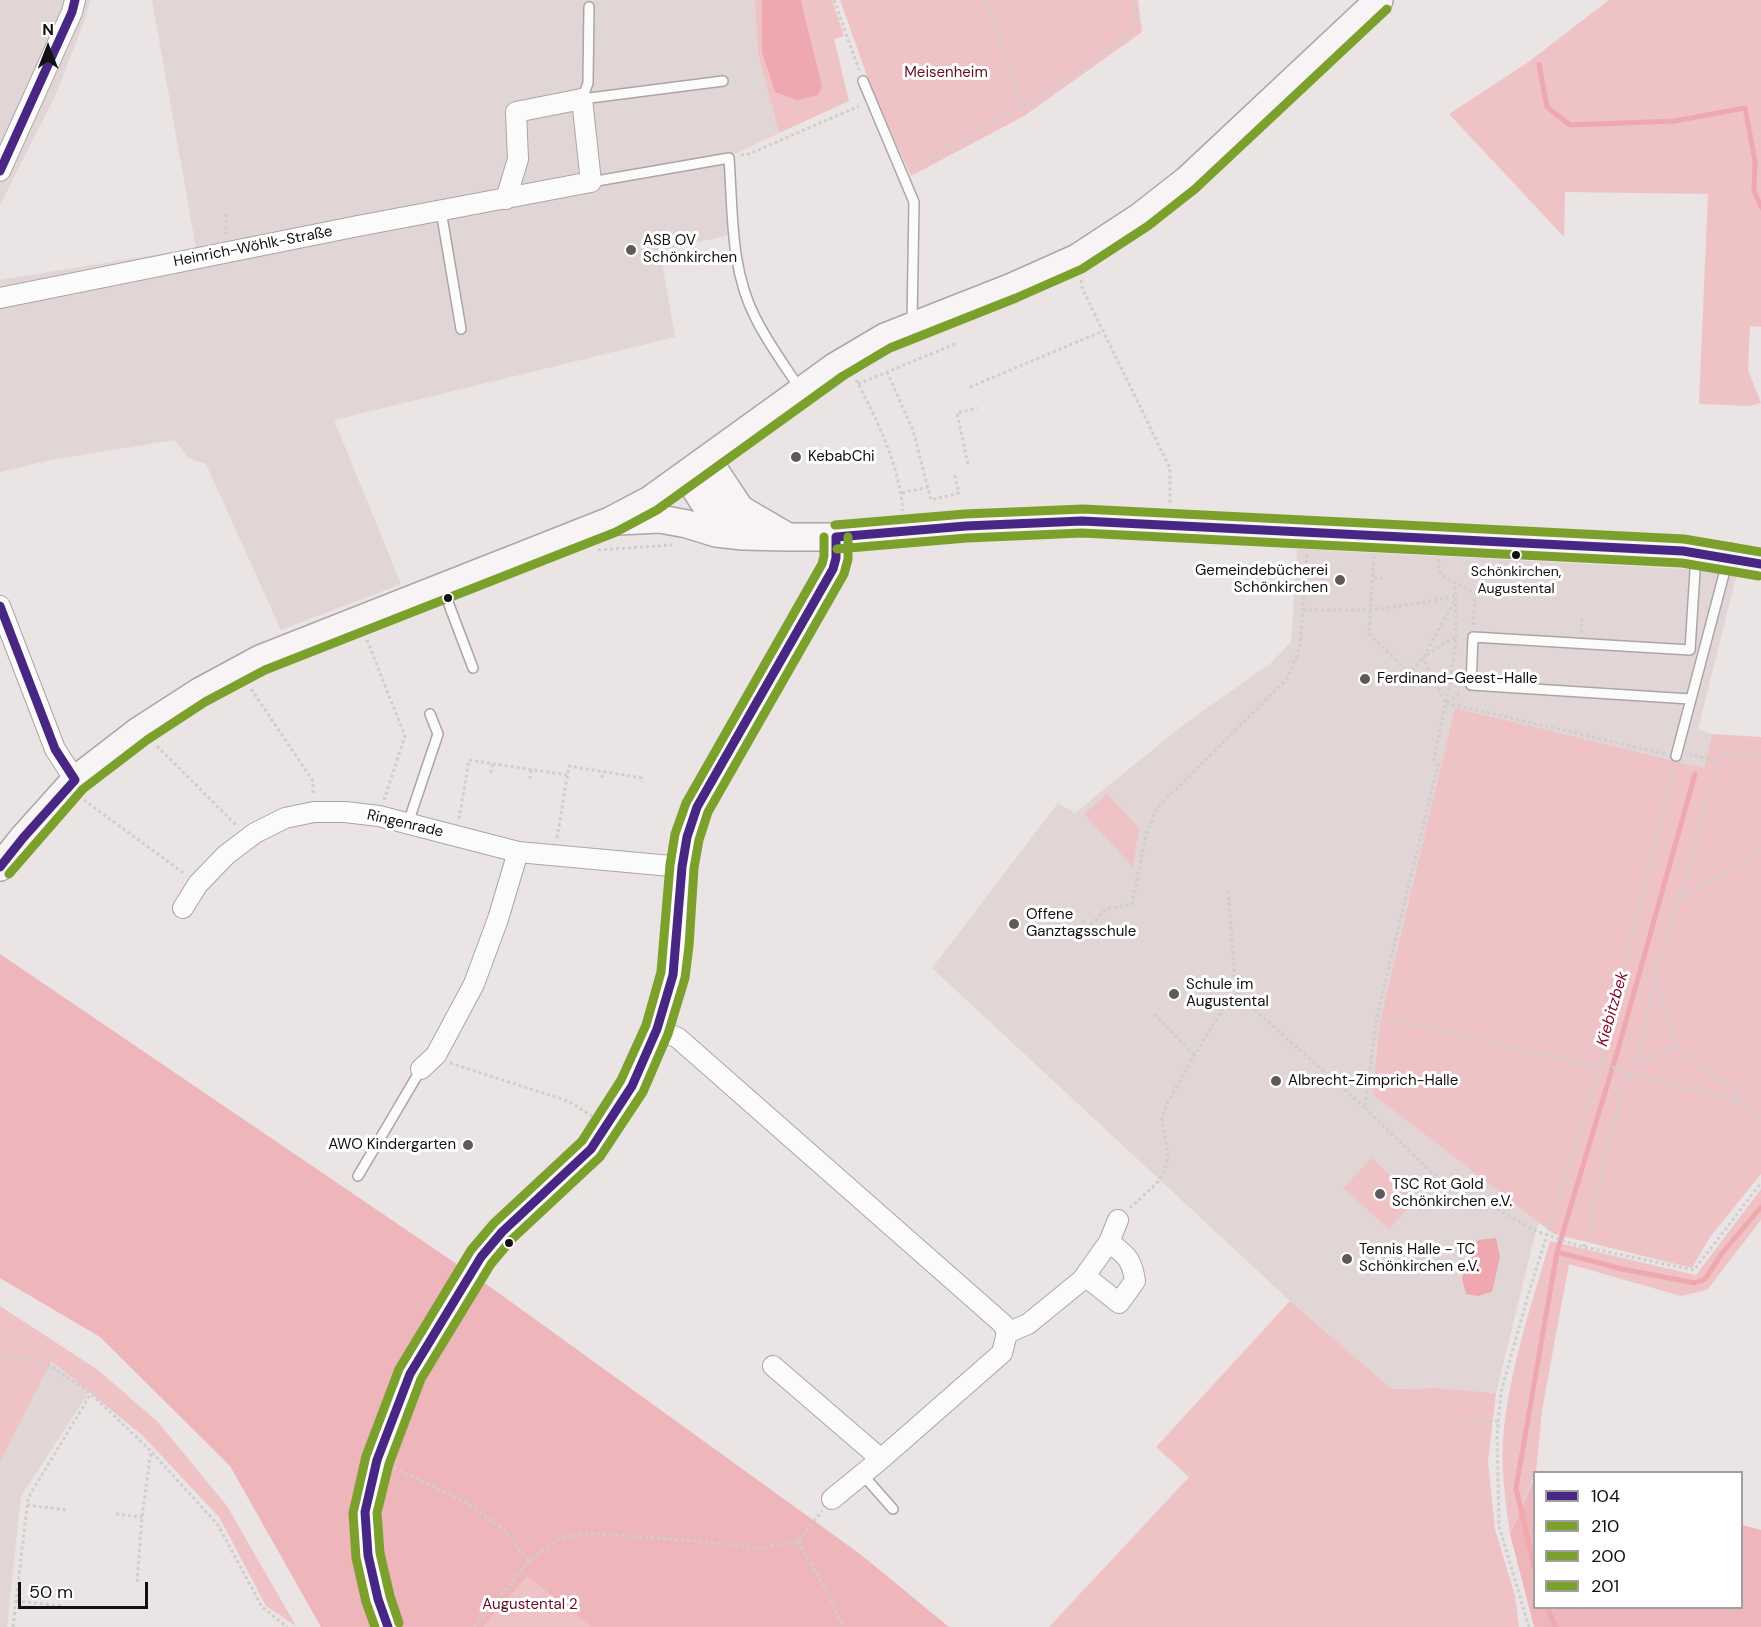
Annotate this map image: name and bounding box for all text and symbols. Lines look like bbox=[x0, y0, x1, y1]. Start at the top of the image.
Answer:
north arrow bbox=[18, 18, 78, 78]
text: N bbox=[42, 19, 54, 40]
park label: Meisenheim bbox=[904, 64, 988, 82]
street label: Heinrich-Wöhlk-Straße bbox=[172, 223, 334, 271]
place label: ASB OV Schönkirchen bbox=[643, 232, 737, 267]
marker: ASB OV Schönkirchen bbox=[624, 243, 638, 257]
place label: KebabChi bbox=[808, 448, 875, 466]
marker: KebabChi bbox=[789, 450, 803, 464]
marker: Schönkirchen, Augustental bbox=[1510, 549, 1522, 561]
place label: Gemeindebücherei Schönkirchen bbox=[1195, 562, 1328, 597]
place label: Schönkirchen, Augustental bbox=[1471, 564, 1561, 596]
marker: Gemeindebücherei Schönkirchen bbox=[1333, 573, 1347, 587]
unlabelled marker bbox=[442, 592, 454, 604]
place label: Ferdinand-Geest-Halle bbox=[1377, 670, 1538, 688]
marker: Ferdinand-Geest-Halle bbox=[1358, 672, 1372, 686]
street label: Ringenrade bbox=[365, 806, 445, 842]
place label: Offene Ganztagsschule bbox=[1026, 906, 1136, 941]
marker: Offene Ganztagsschule bbox=[1007, 917, 1021, 931]
water label: Kiebitzbek bbox=[1593, 969, 1633, 1049]
place label: Schule im Augustental bbox=[1186, 976, 1269, 1011]
marker: Schule im Augustental bbox=[1167, 987, 1181, 1001]
place label: Albrecht-Zimprich-Halle bbox=[1288, 1072, 1458, 1090]
marker: Albrecht-Zimprich-Halle bbox=[1269, 1074, 1283, 1088]
place label: AWO Kindergarten bbox=[328, 1136, 456, 1154]
marker: AWO Kindergarten bbox=[461, 1138, 475, 1152]
place label: TSC Rot Gold Schönkirchen e.V. bbox=[1392, 1176, 1512, 1211]
marker: TSC Rot Gold Schönkirchen e.V. bbox=[1373, 1187, 1387, 1201]
unlabelled marker bbox=[503, 1237, 515, 1249]
place label: Tennis Halle - TC Schönkirchen e.V. bbox=[1359, 1241, 1479, 1276]
marker: Tennis Halle - TC Schönkirchen e.V. bbox=[1340, 1252, 1354, 1266]
legend bbox=[1533, 1471, 1743, 1609]
text: 104 bbox=[1591, 1484, 1620, 1508]
text: 210 bbox=[1591, 1514, 1619, 1538]
text: 200 bbox=[1591, 1544, 1626, 1568]
scale bar bbox=[21, 1570, 152, 1608]
text: 201 bbox=[1591, 1574, 1619, 1598]
text: 50 m bbox=[29, 1580, 73, 1604]
park label: Augustental 2 bbox=[482, 1596, 578, 1614]

